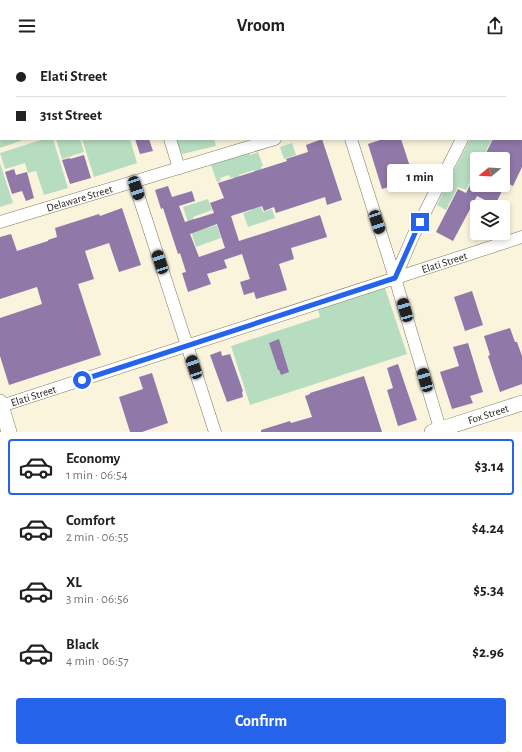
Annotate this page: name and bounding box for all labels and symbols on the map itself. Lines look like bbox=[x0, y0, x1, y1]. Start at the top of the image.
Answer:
north arrow bbox=[470, 152, 510, 192]
callout: 1 min bbox=[387, 164, 453, 192]
car bbox=[127, 175, 145, 201]
street label: Delaware Street bbox=[45, 183, 114, 213]
car bbox=[368, 209, 386, 235]
route end bbox=[411, 213, 429, 231]
car bbox=[151, 249, 169, 275]
street label: Elati Street bbox=[420, 250, 469, 275]
car bbox=[396, 297, 414, 323]
car bbox=[185, 354, 203, 380]
car bbox=[416, 367, 434, 393]
route start bbox=[73, 371, 91, 389]
street label: Elati Street bbox=[9, 383, 58, 408]
street label: Fox Street bbox=[466, 402, 510, 426]

